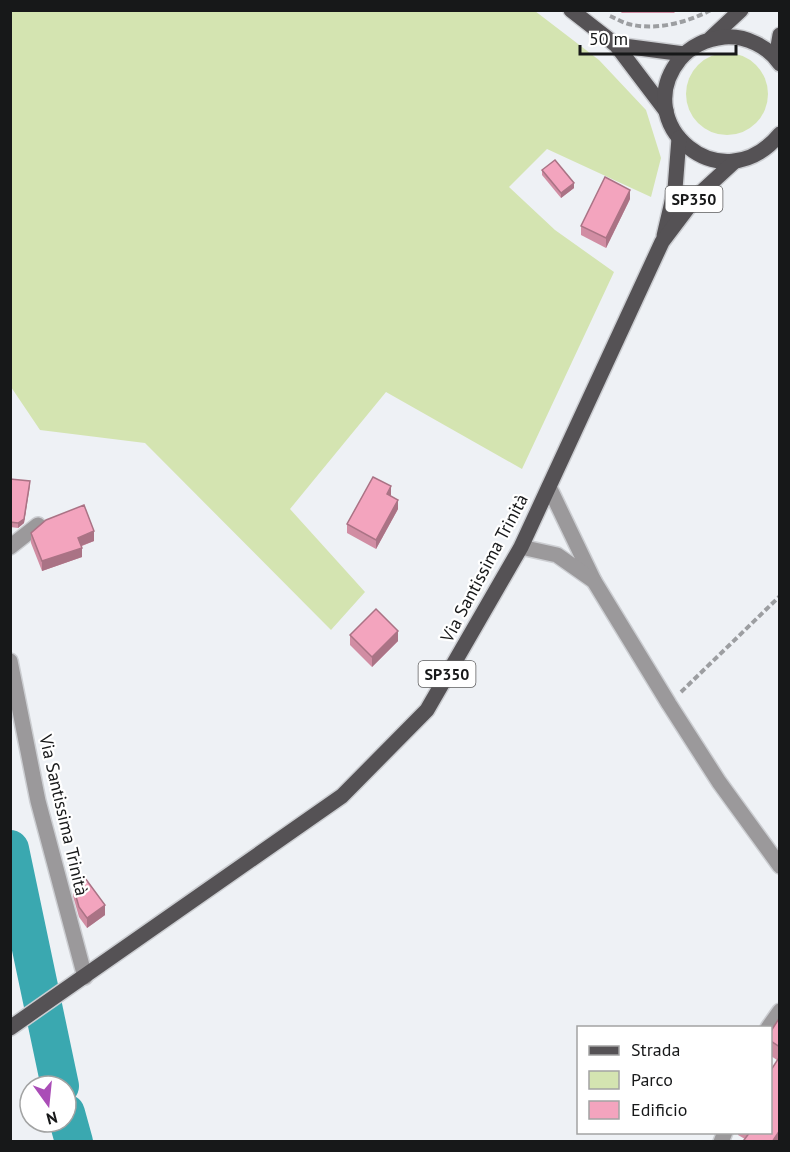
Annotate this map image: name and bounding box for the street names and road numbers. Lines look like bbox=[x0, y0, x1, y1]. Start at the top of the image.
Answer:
road number: SP350 bbox=[666, 186, 722, 212]
street label: Via Santissima Trinità bbox=[435, 490, 533, 647]
road number: SP350 bbox=[418, 661, 476, 687]
street label: Via Santissima Trinità bbox=[34, 731, 94, 898]

